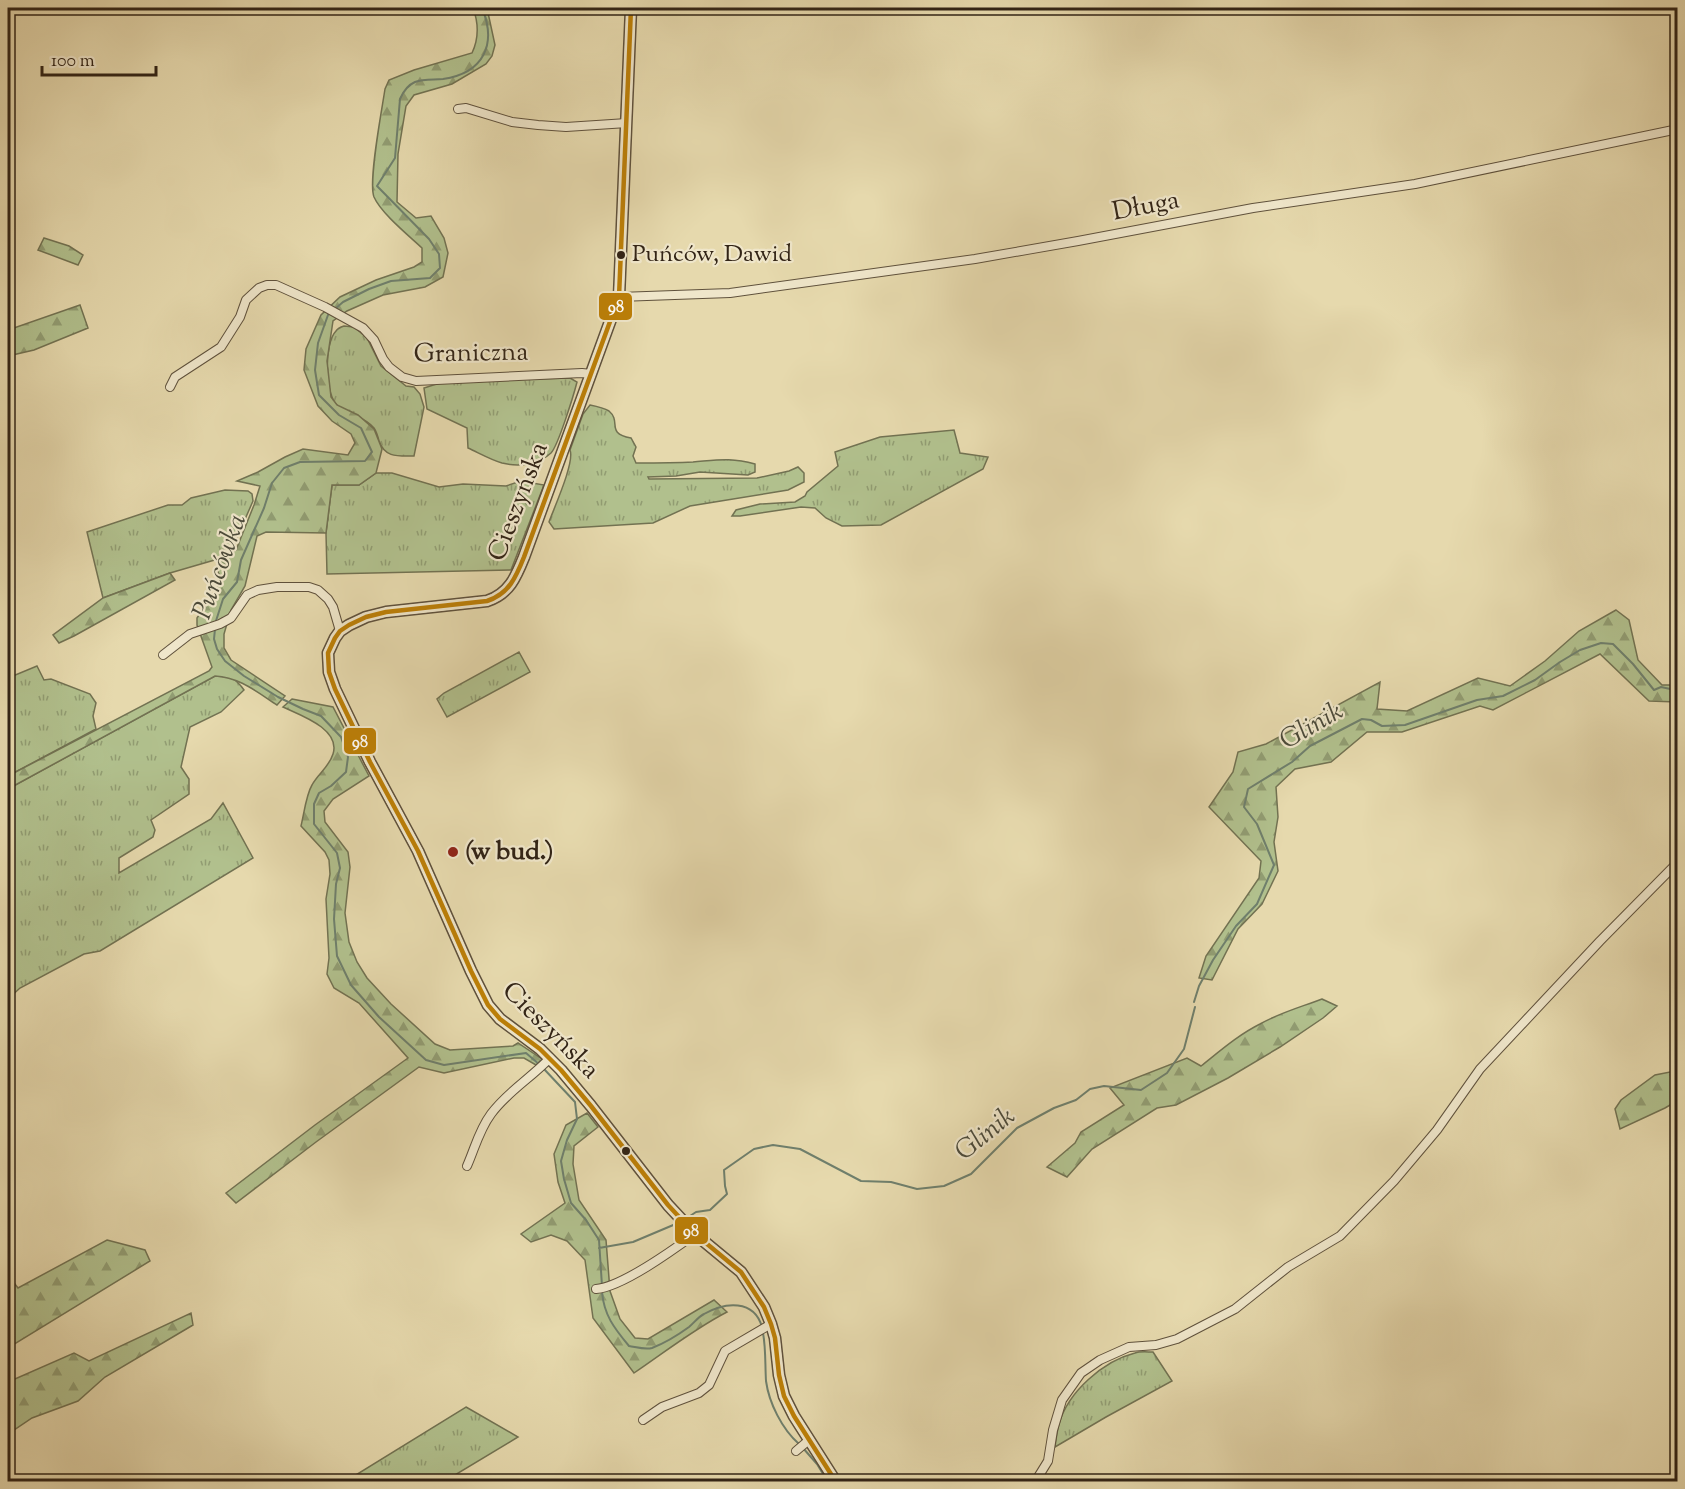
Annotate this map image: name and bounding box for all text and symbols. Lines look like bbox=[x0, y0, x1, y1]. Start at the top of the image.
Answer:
scale bar bbox=[42, 39, 156, 77]
text: 100 m bbox=[51, 49, 95, 75]
street label: Długa bbox=[1109, 182, 1183, 232]
place label: Puńców, Dawid bbox=[632, 238, 792, 272]
marker: Puńców, Dawid bbox=[615, 249, 627, 261]
line badge: 98 bbox=[598, 292, 633, 321]
text: 98 bbox=[608, 297, 624, 320]
street label: Graniczna bbox=[413, 335, 529, 373]
street label: Cieszyńska bbox=[479, 437, 559, 567]
water label: Puńcówka bbox=[184, 509, 258, 625]
water label: Glinik bbox=[1273, 693, 1351, 761]
line badge: 98 bbox=[343, 727, 377, 755]
text: 98 bbox=[352, 732, 368, 755]
place label: (w bud.) bbox=[465, 834, 554, 871]
marker: (w bud.) bbox=[446, 845, 460, 859]
street label: Cieszyńska bbox=[493, 974, 607, 1088]
water label: Glinik bbox=[947, 1099, 1025, 1171]
unlabelled marker bbox=[620, 1145, 632, 1157]
line badge: 98 bbox=[674, 1216, 709, 1245]
text: 98 bbox=[683, 1221, 699, 1244]

